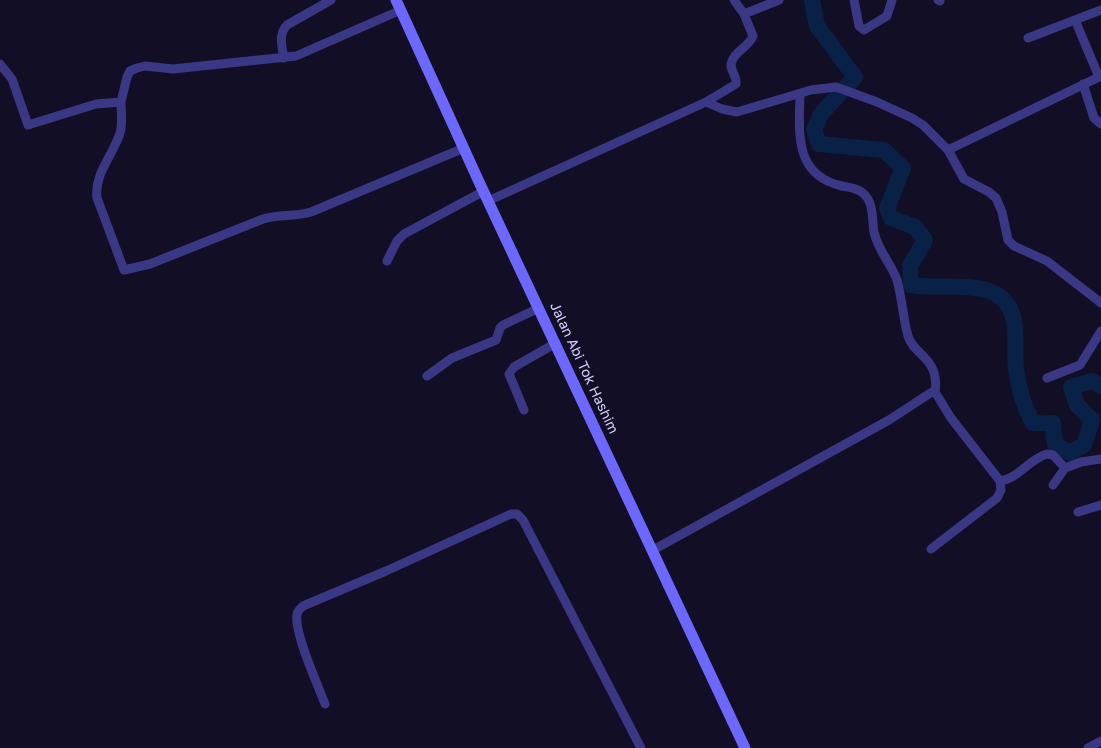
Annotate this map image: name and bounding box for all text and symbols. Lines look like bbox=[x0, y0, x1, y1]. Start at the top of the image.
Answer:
street label: Jalan Abi Tok Hashim bbox=[546, 299, 622, 437]

